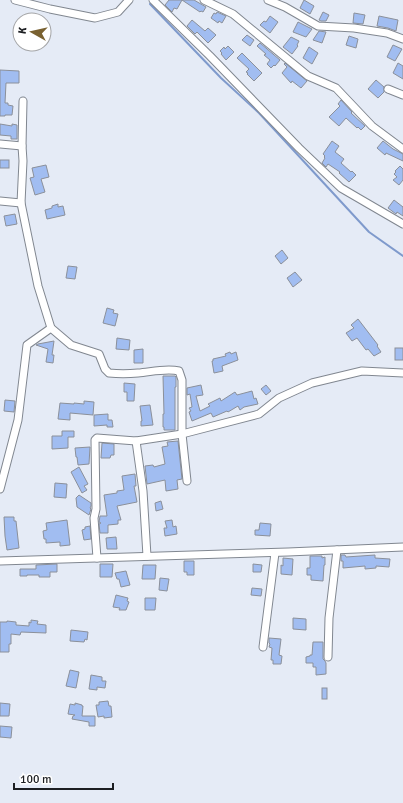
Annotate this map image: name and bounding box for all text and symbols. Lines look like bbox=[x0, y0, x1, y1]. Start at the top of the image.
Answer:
north arrow bbox=[12, 12, 52, 52]
text: K bbox=[16, 26, 30, 35]
scale bar bbox=[14, 765, 113, 791]
text: 100 m bbox=[20, 772, 52, 787]

